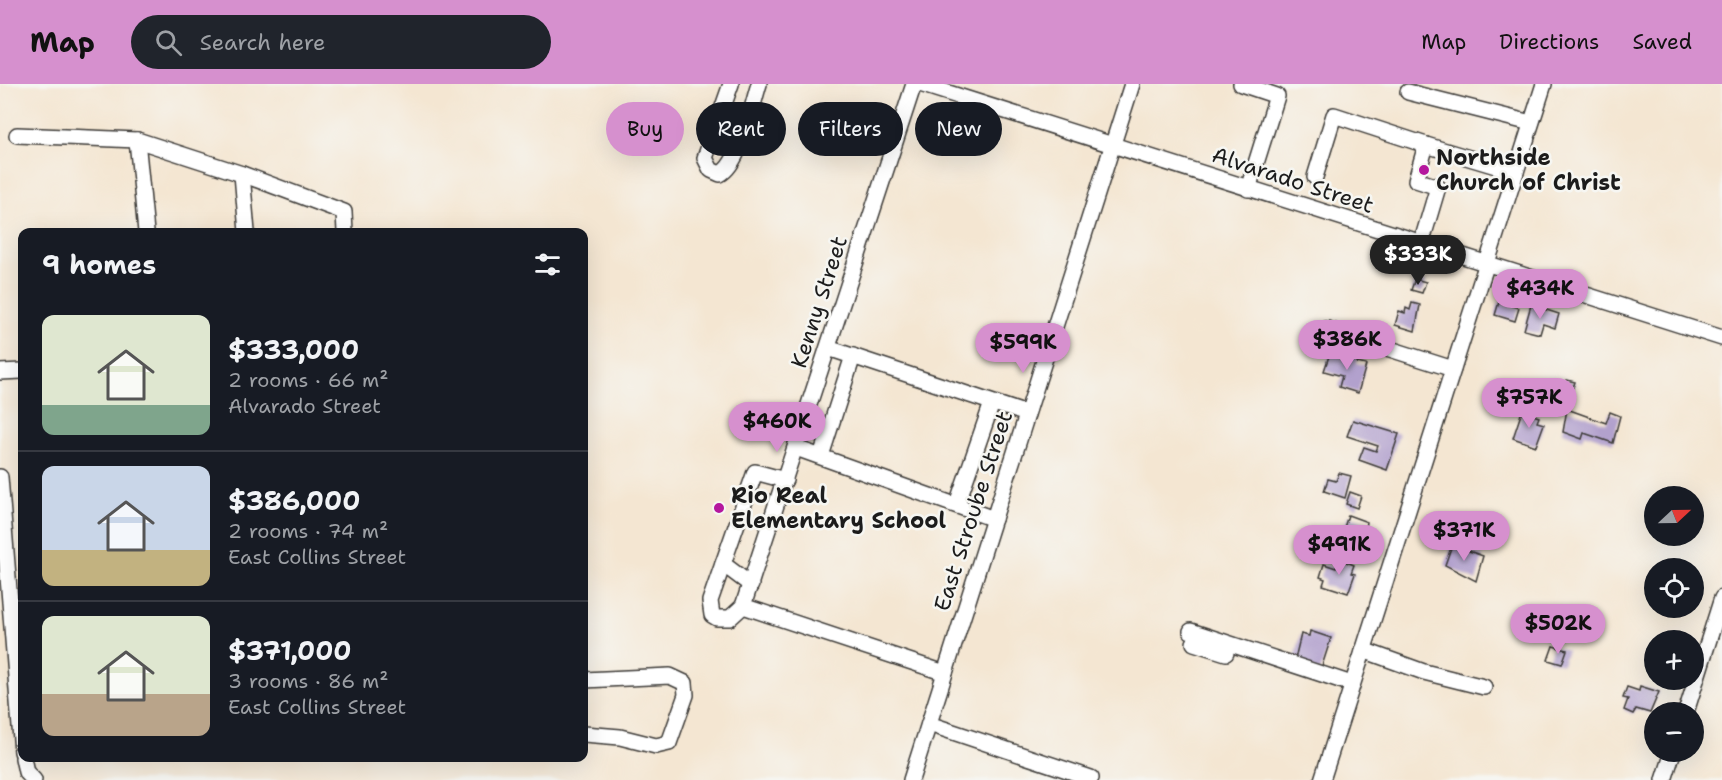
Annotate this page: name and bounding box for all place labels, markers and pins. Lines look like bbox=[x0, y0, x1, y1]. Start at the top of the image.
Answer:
place label: Northside Church of Christ bbox=[1436, 143, 1621, 197]
marker: Northside Church of Christ bbox=[1417, 163, 1431, 177]
pin: $333K bbox=[1376, 235, 1460, 286]
pin: $434K bbox=[1498, 269, 1582, 320]
pin: $386K bbox=[1305, 320, 1389, 371]
pin: $599K bbox=[981, 323, 1065, 374]
pin: $757K bbox=[1487, 378, 1571, 429]
pin: $460K bbox=[735, 402, 819, 453]
place label: Rio Real Elementary School bbox=[731, 481, 947, 535]
marker: Rio Real Elementary School bbox=[712, 501, 726, 515]
pin: $371K bbox=[1422, 511, 1506, 562]
pin: $491K bbox=[1297, 525, 1381, 576]
pin: $502K bbox=[1516, 604, 1600, 655]

